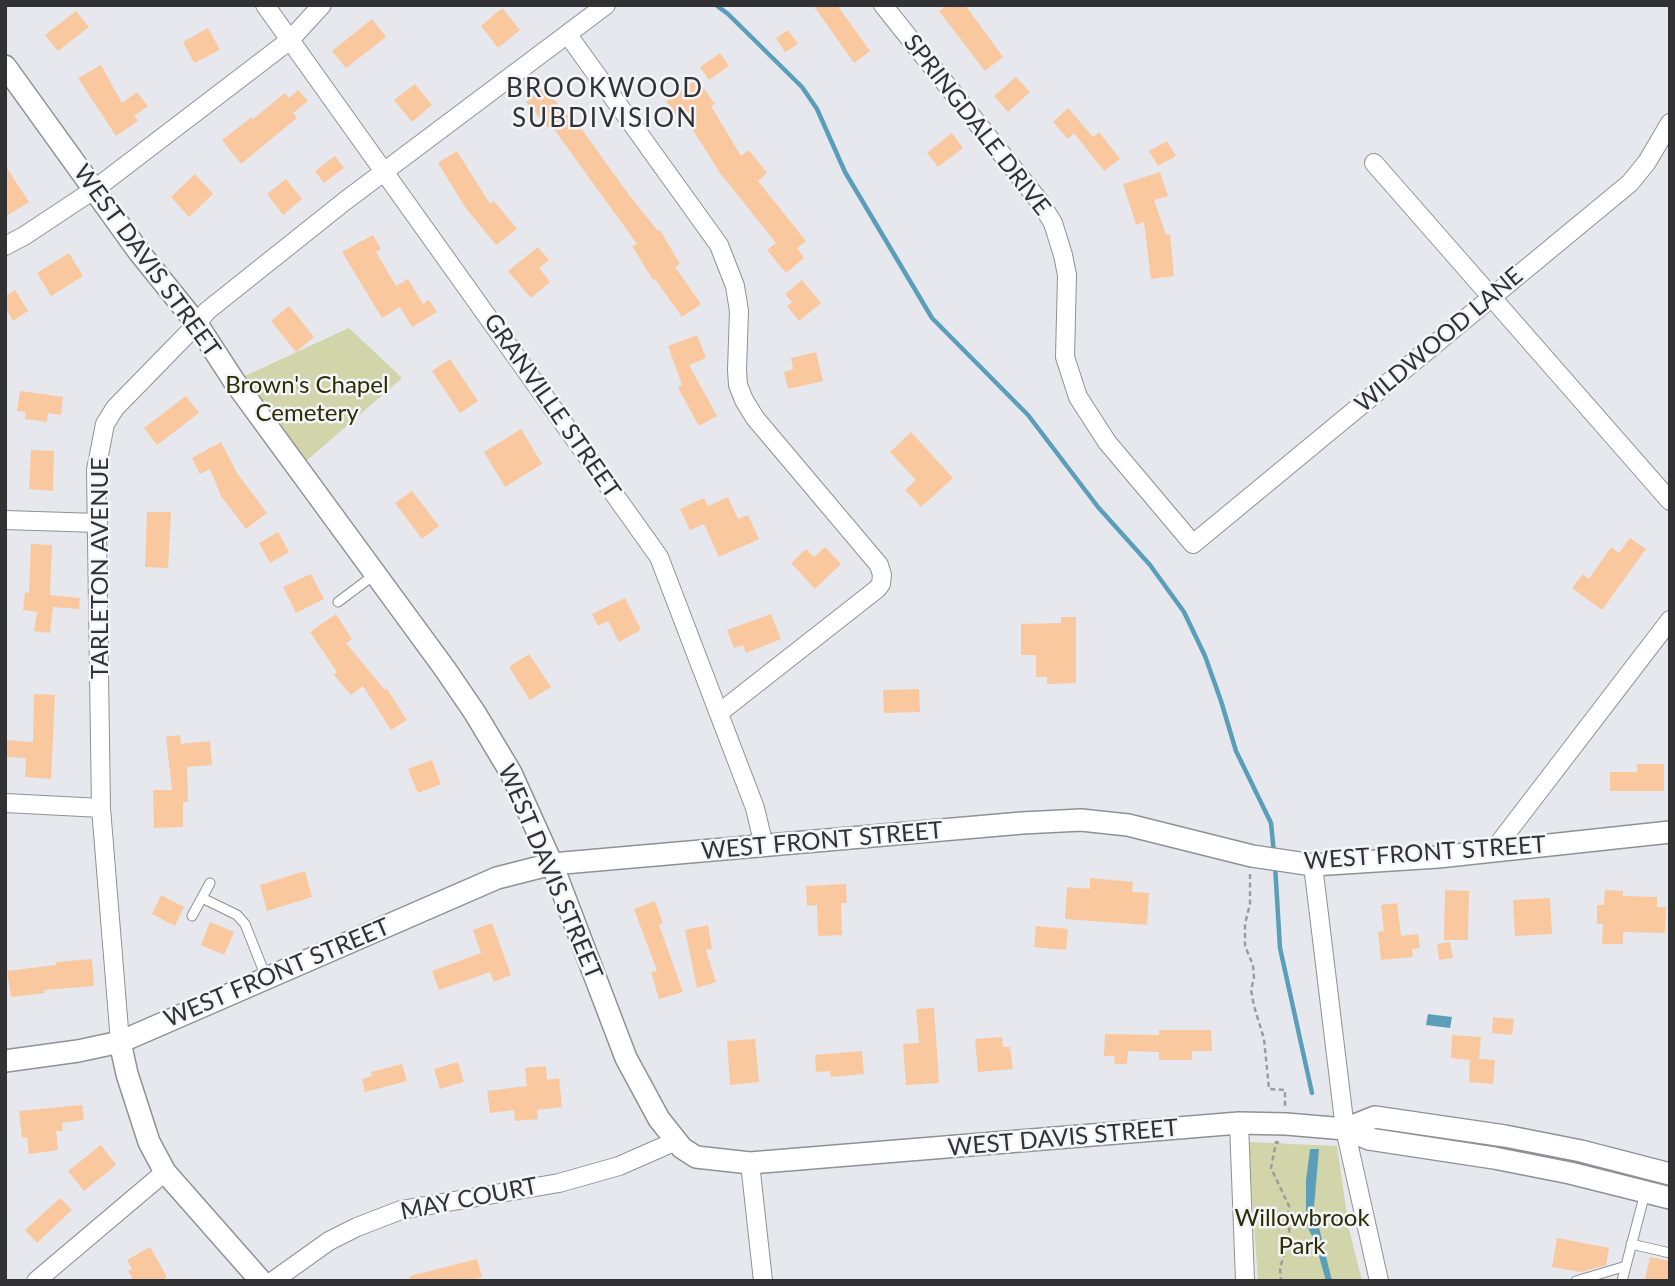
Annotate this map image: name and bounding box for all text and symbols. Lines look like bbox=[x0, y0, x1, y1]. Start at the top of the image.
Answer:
street label: SPRINGDALE DRIVE bbox=[897, 29, 1057, 221]
district label: BROOKWOOD SUBDIVISION bbox=[507, 73, 703, 134]
street label: WEST DAVIS STREET bbox=[67, 159, 227, 363]
street label: WILDWOOD LANE bbox=[1349, 261, 1529, 419]
street label: GRANVILLE STREET bbox=[477, 308, 627, 504]
park label: Brown's Chapel Cemetery bbox=[225, 371, 389, 427]
street label: TARLETON AVENUE bbox=[86, 457, 114, 679]
street label: WEST DAVIS STREET bbox=[492, 760, 608, 984]
street label: WEST FRONT STREET bbox=[700, 816, 944, 866]
street label: WEST FRONT STREET bbox=[1303, 830, 1547, 876]
street label: WEST FRONT STREET bbox=[160, 912, 394, 1034]
street label: WEST DAVIS STREET bbox=[947, 1114, 1179, 1162]
street label: MAY COURT bbox=[398, 1172, 540, 1226]
park label: Willowbrook Park bbox=[1234, 1204, 1370, 1260]

